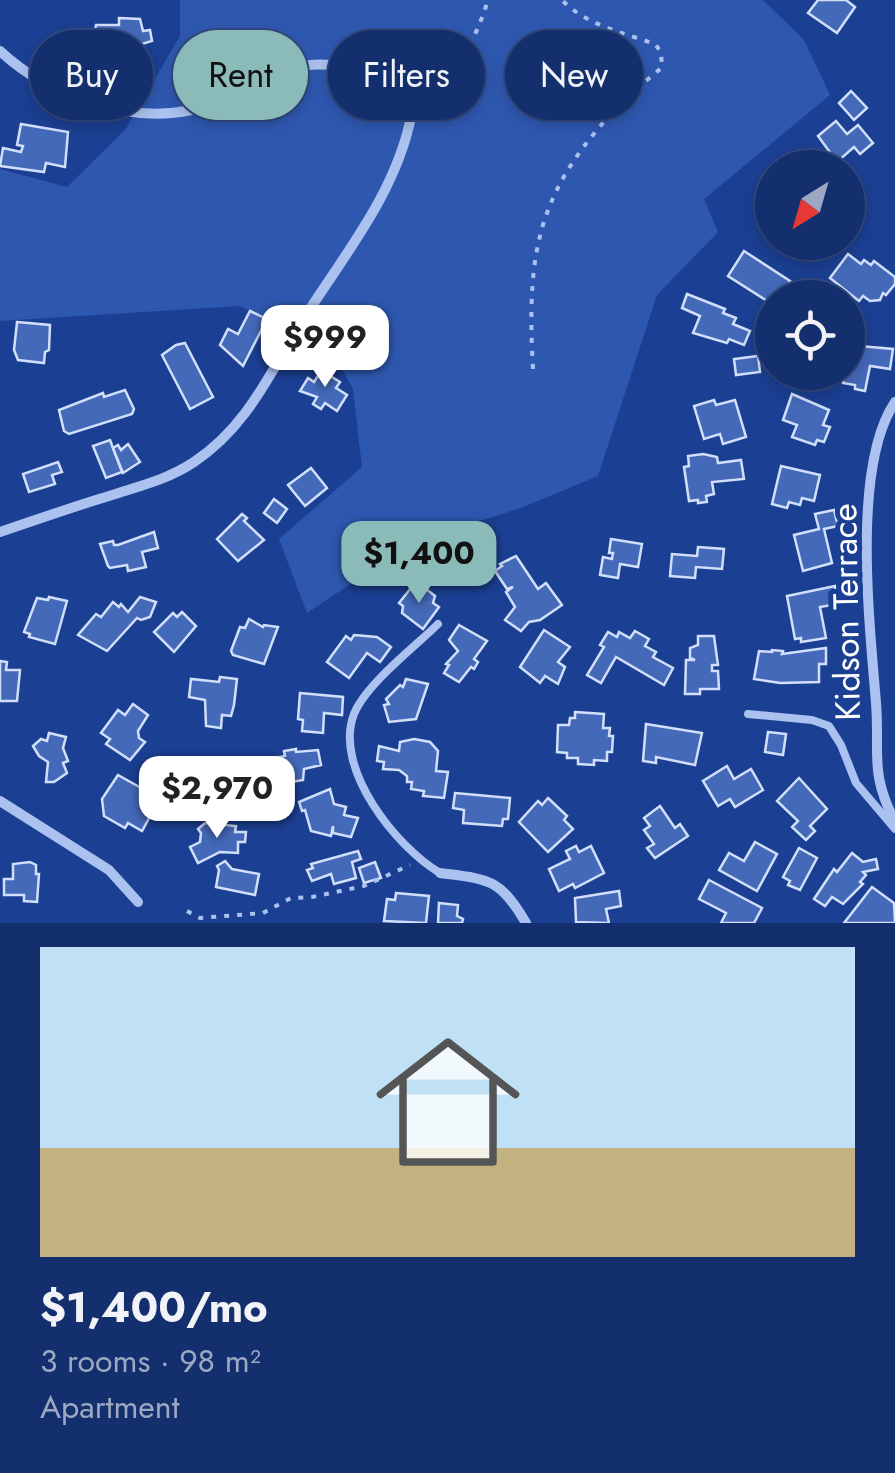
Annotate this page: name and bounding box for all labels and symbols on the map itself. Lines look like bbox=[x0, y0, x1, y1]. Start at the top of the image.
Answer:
north arrow bbox=[755, 150, 865, 260]
pin: $999 bbox=[266, 305, 384, 390]
street label: Kidson Terrace bbox=[819, 503, 873, 721]
pin: $1,400 bbox=[338, 521, 500, 606]
pin: $2,970 bbox=[136, 756, 298, 841]

